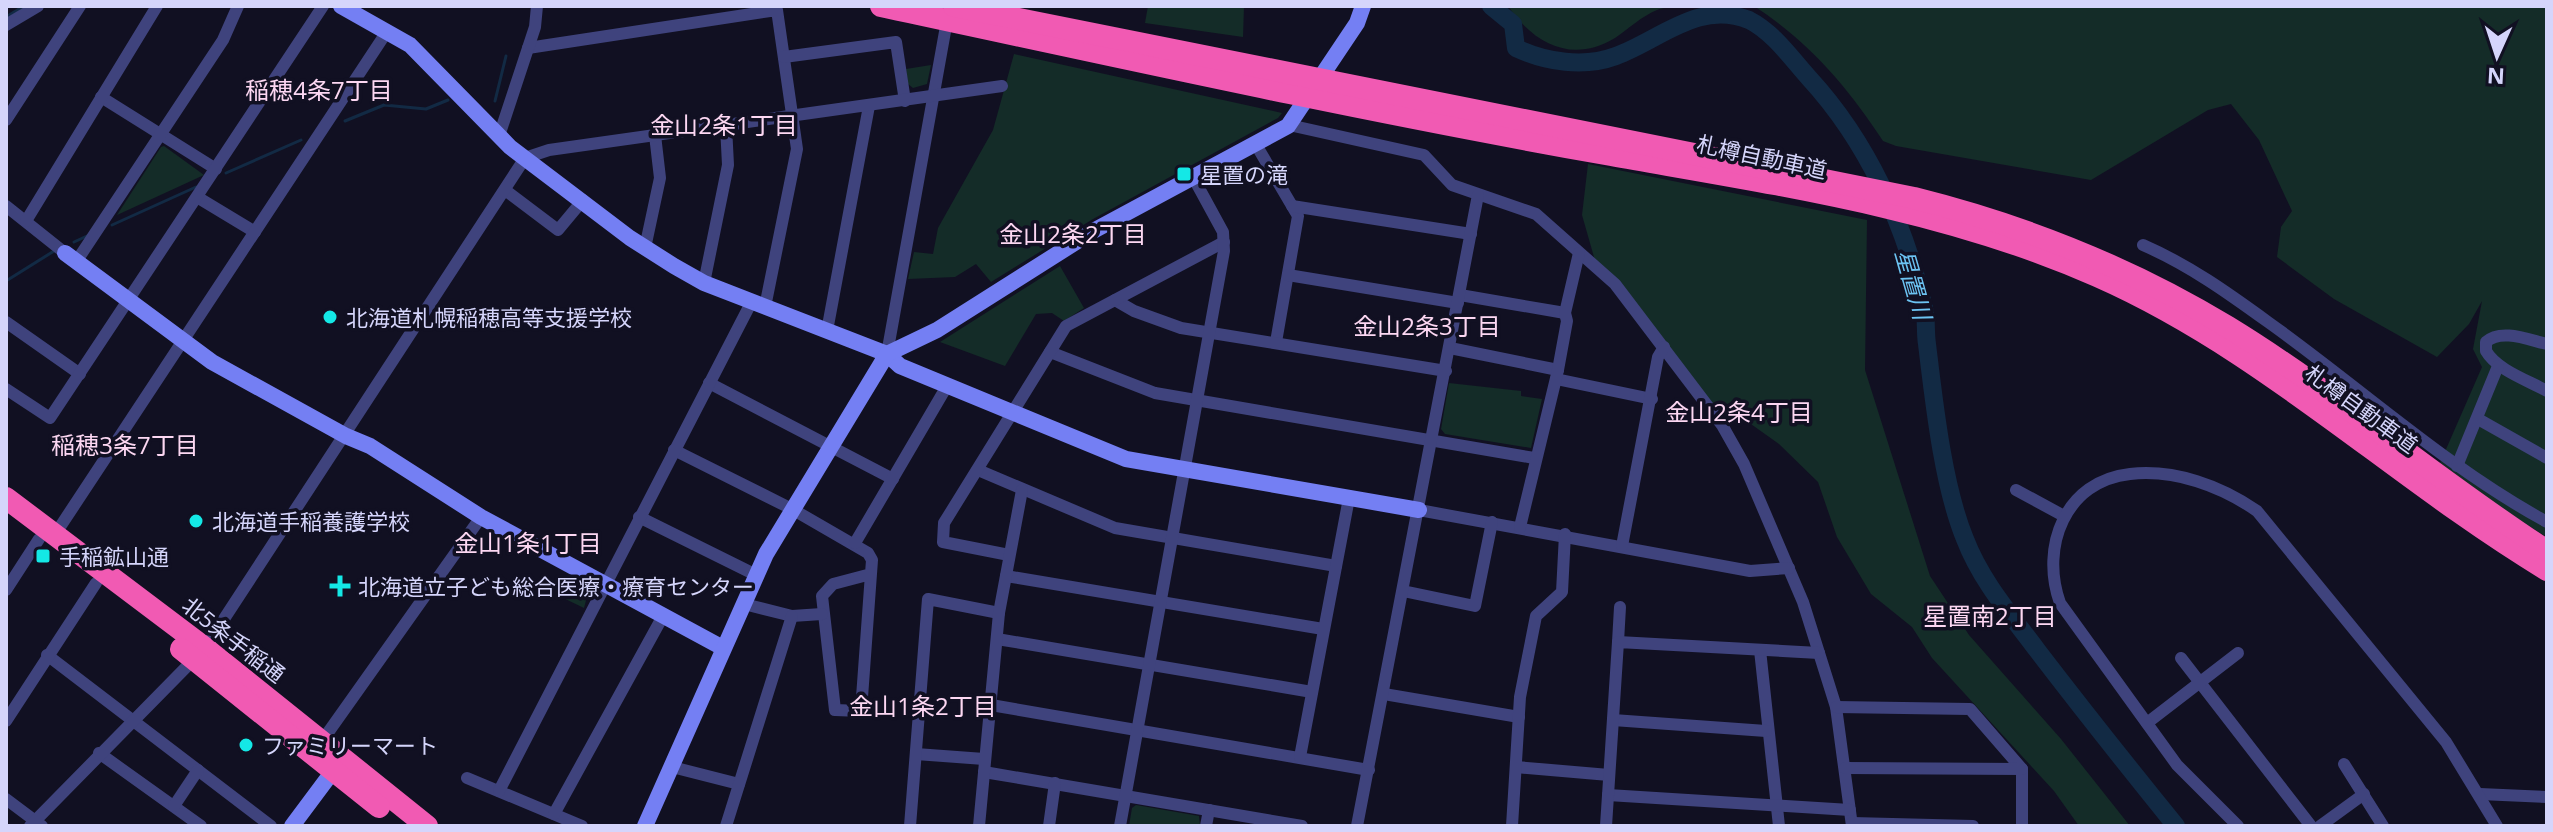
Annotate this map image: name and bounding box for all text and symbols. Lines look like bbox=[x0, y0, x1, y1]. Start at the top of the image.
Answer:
north arrow bbox=[2457, 16, 2537, 96]
text: N bbox=[2486, 62, 2506, 92]
district label: 稲穂4条7丁目 bbox=[245, 73, 393, 106]
district label: 金山2条1丁目 bbox=[650, 108, 798, 141]
street label: 札樽自動車道 bbox=[1694, 128, 1830, 184]
place label: 星置の滝 bbox=[1200, 159, 1288, 189]
marker: 星置の滝 bbox=[1175, 165, 1193, 183]
district label: 金山2条2丁目 bbox=[999, 217, 1147, 250]
water label: 星置川 bbox=[1888, 245, 1941, 326]
place label: 北海道札幌稲穂高等支援学校 bbox=[346, 302, 632, 332]
marker: 北海道札幌稲穂高等支援学校 bbox=[321, 308, 339, 326]
district label: 金山2条3丁目 bbox=[1353, 309, 1501, 342]
street label: 札樽自動車道 bbox=[2300, 357, 2424, 459]
district label: 金山2条4丁目 bbox=[1665, 395, 1813, 428]
district label: 稲穂3条7丁目 bbox=[51, 428, 199, 461]
place label: 北海道手稲養護学校 bbox=[212, 506, 410, 536]
marker: 北海道手稲養護学校 bbox=[187, 512, 205, 530]
district label: 金山1条1丁目 bbox=[454, 526, 602, 559]
place label: 手稲鉱山通 bbox=[59, 541, 169, 571]
marker: 手稲鉱山通 bbox=[34, 547, 52, 565]
place label: 北海道立子ども総合医療・療育センター bbox=[358, 571, 754, 601]
marker: 北海道立子ども総合医療・療育センター bbox=[329, 575, 351, 597]
street label: 北5条手稲通 bbox=[176, 589, 292, 689]
district label: 星置南2丁目 bbox=[1923, 599, 2057, 632]
district label: 金山1条2丁目 bbox=[849, 689, 997, 722]
place label: ファミリーマート bbox=[262, 730, 438, 760]
marker: ファミリーマート bbox=[237, 736, 255, 754]

